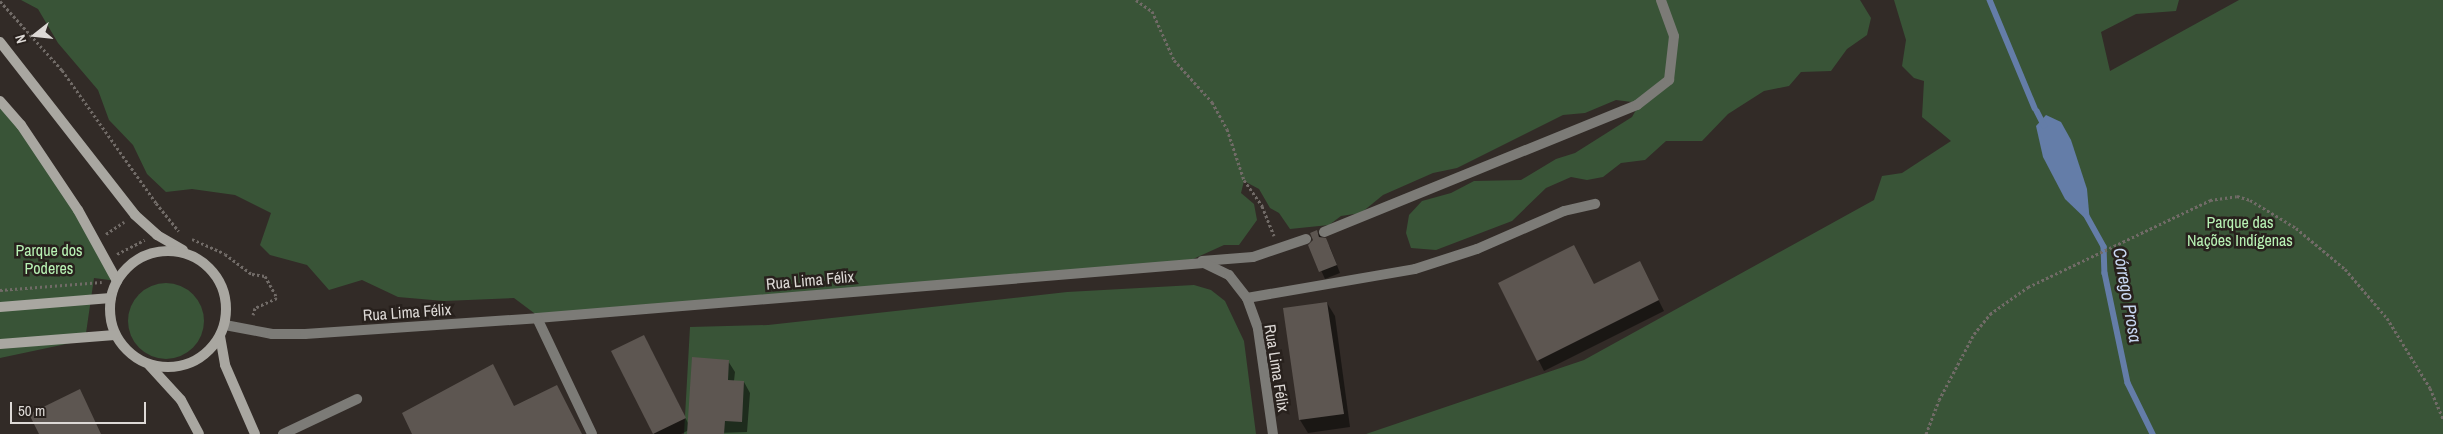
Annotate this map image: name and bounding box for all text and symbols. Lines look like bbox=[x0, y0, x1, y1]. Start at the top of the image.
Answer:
north arrow bbox=[10, 10, 60, 60]
text: N bbox=[11, 33, 30, 46]
park label: Parque das Nações Indígenas bbox=[2187, 212, 2293, 250]
park label: Parque dos Poderes bbox=[15, 240, 83, 278]
water label: Córrego Prosa bbox=[2108, 246, 2146, 344]
street label: Rua Lima Félix bbox=[765, 267, 855, 293]
street label: Rua Lima Félix bbox=[362, 299, 452, 325]
street label: Rua Lima Félix bbox=[1261, 323, 1293, 413]
scale bar bbox=[12, 392, 149, 424]
text: 50 m bbox=[18, 400, 45, 421]

